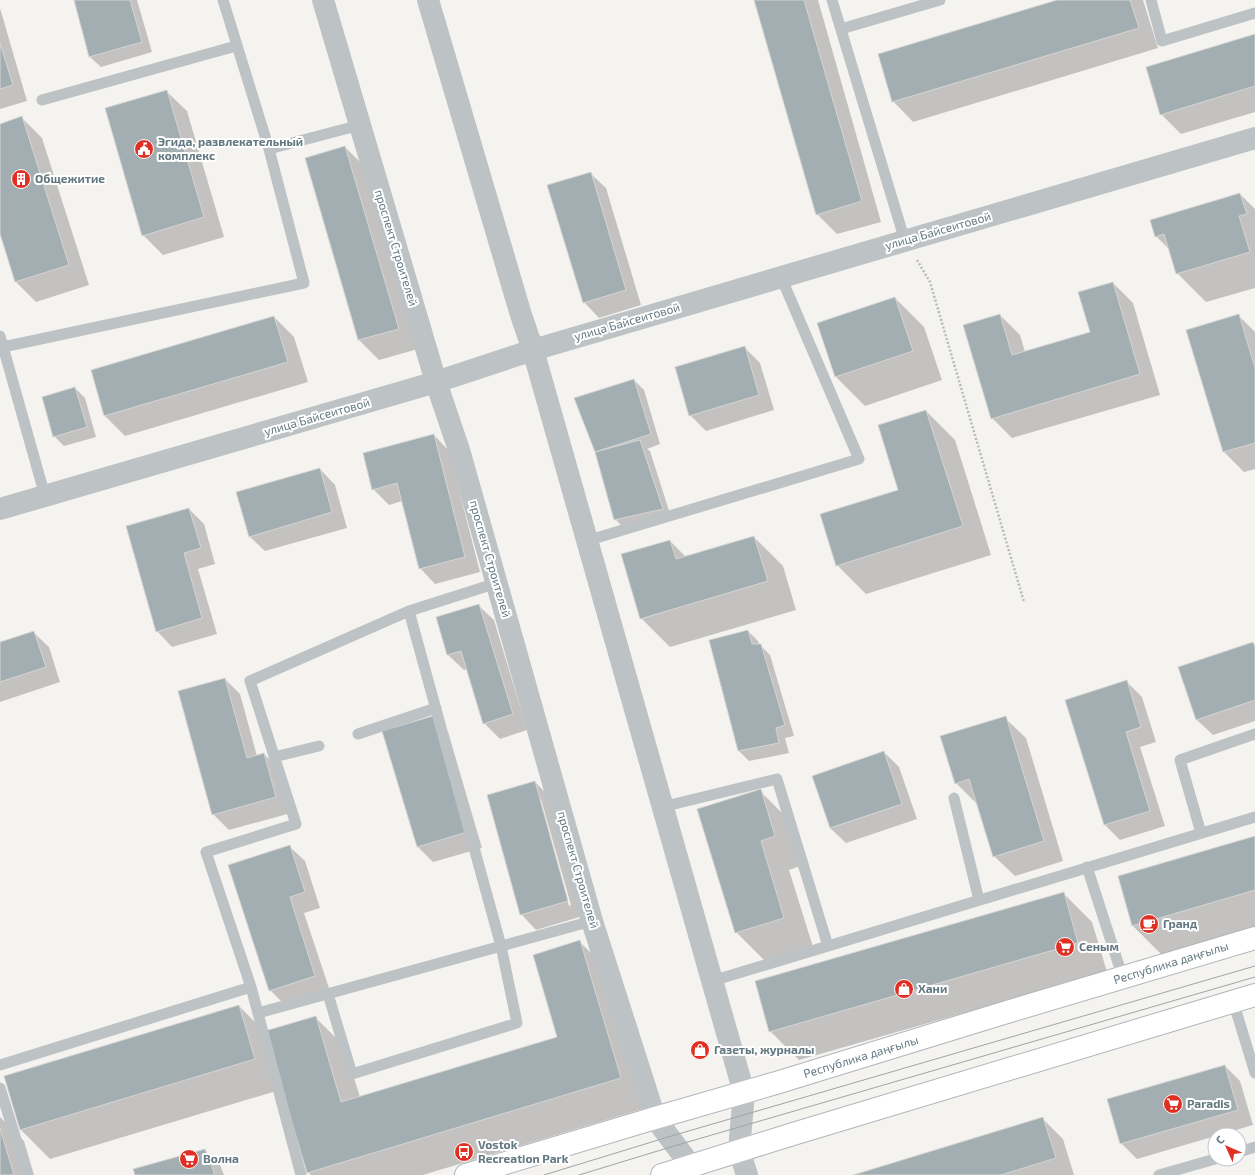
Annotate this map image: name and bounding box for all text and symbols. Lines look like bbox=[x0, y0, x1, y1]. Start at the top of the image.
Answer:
place label: Эгида, развлекательный комплекс bbox=[158, 134, 303, 162]
public building icon: Эгида, развлекательный комплекс bbox=[133, 138, 155, 160]
building icon: Общежитие bbox=[10, 168, 32, 190]
place label: Общежитие bbox=[35, 171, 105, 185]
street label: проспект Строителей bbox=[373, 188, 421, 308]
street label: улица Байсеитовой bbox=[883, 208, 993, 253]
street label: улица Байсеитовой bbox=[572, 299, 682, 344]
street label: улица Байсеитовой bbox=[262, 394, 372, 439]
street label: проспект Строителей bbox=[468, 499, 514, 619]
street label: проспект Строителей bbox=[556, 810, 602, 930]
cafe icon: Гранд bbox=[1138, 913, 1160, 935]
place label: Гранд bbox=[1163, 916, 1198, 930]
supermarket icon: Сеным bbox=[1054, 936, 1076, 958]
street label: Республика даңғылы bbox=[1112, 938, 1230, 987]
place label: Сеным bbox=[1079, 939, 1119, 953]
shop icon: Хани bbox=[893, 978, 915, 1000]
place label: Хани bbox=[918, 981, 947, 995]
street label: Республика даңғылы bbox=[802, 1032, 920, 1081]
shop icon: Газеты, журналы bbox=[689, 1039, 711, 1061]
place label: Газеты, журналы bbox=[714, 1042, 814, 1056]
supermarket icon: Paradis bbox=[1162, 1093, 1184, 1115]
place label: Paradis bbox=[1187, 1096, 1230, 1110]
north arrow bbox=[1207, 1127, 1247, 1167]
text: С bbox=[1213, 1132, 1227, 1146]
place label: Vostok Recreation Park bbox=[478, 1137, 569, 1165]
bus stop icon: Vostok Recreation Park bbox=[453, 1141, 475, 1163]
supermarket icon: Волна bbox=[178, 1148, 200, 1170]
place label: Волна bbox=[203, 1151, 239, 1165]

